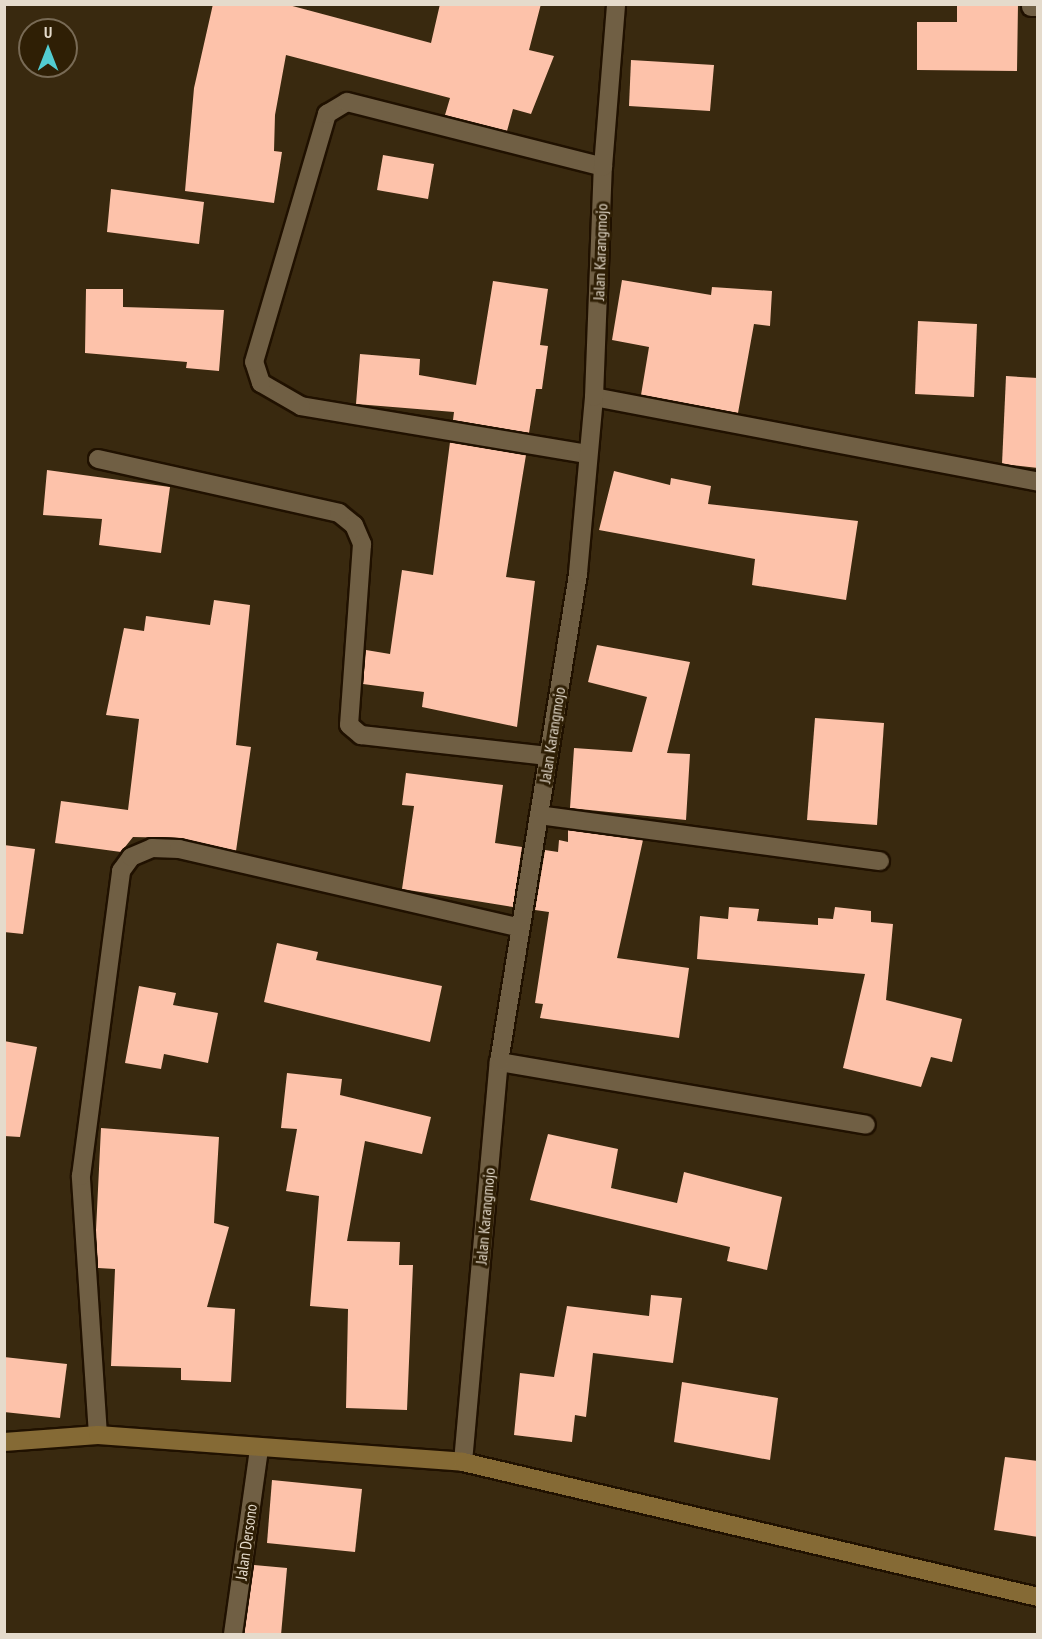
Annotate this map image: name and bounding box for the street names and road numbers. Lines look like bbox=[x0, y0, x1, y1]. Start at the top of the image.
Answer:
street label: Jalan Karangmojo bbox=[589, 203, 611, 301]
street label: Jalan Karangmojo bbox=[535, 686, 569, 784]
street label: Jalan Karangmojo bbox=[471, 1167, 499, 1265]
street label: Jalan Dersono bbox=[231, 1503, 261, 1581]

